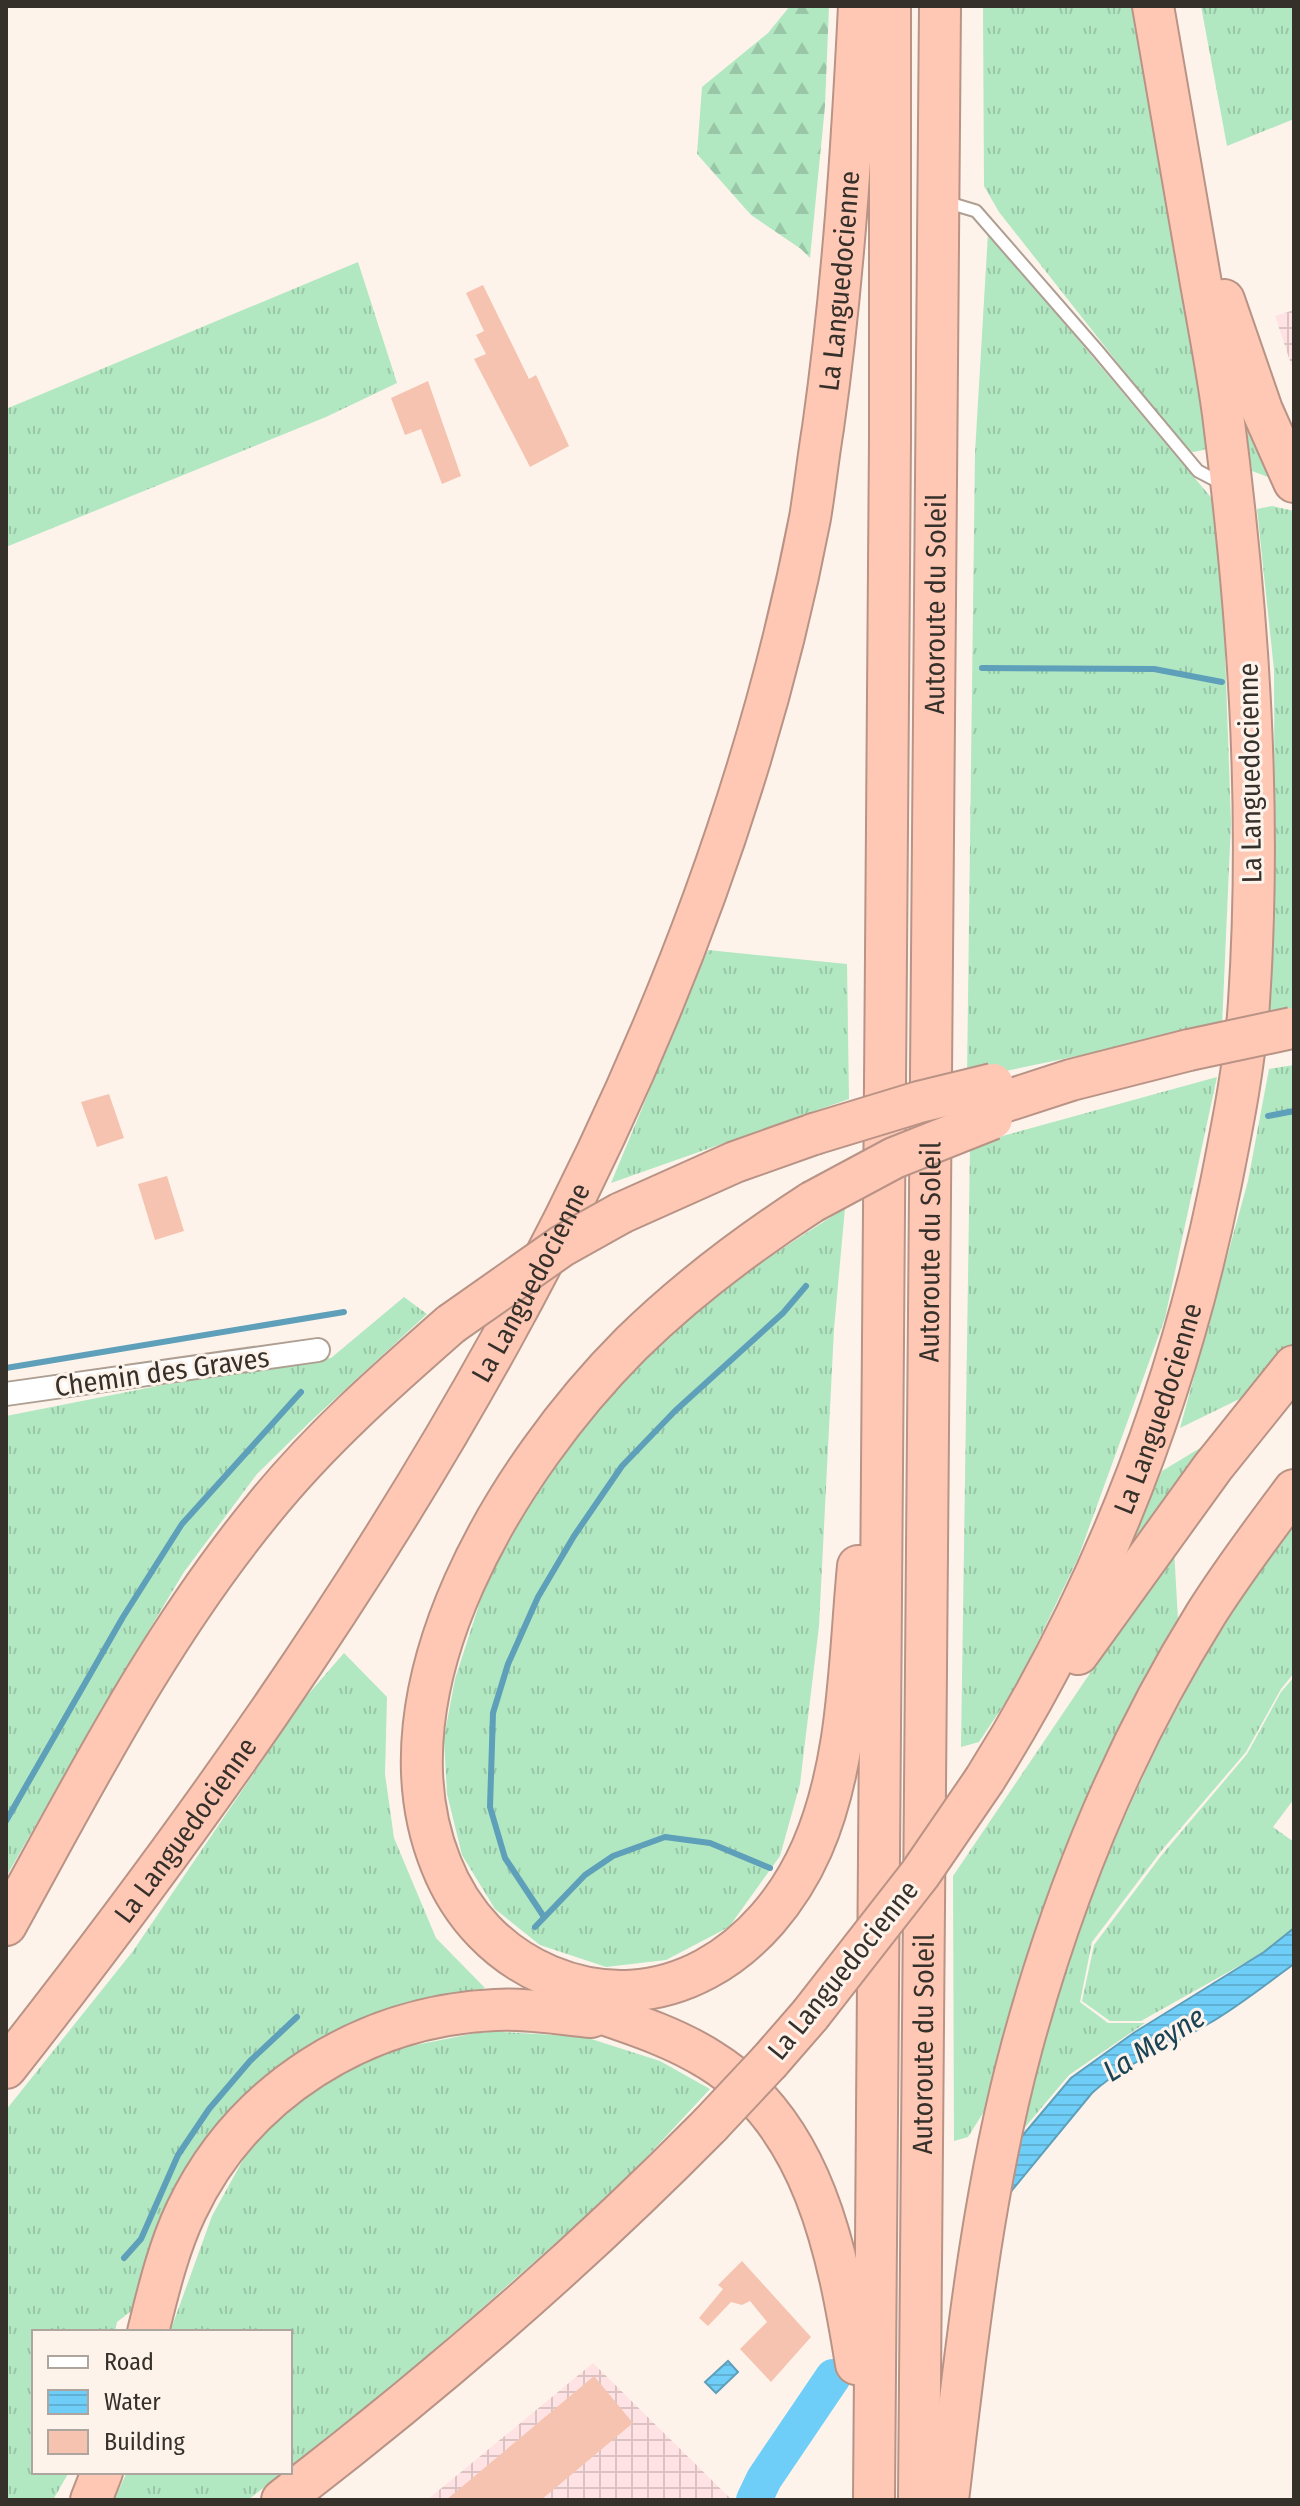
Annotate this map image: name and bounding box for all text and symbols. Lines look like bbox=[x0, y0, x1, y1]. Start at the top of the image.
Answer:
street label: La Languedocienne bbox=[812, 170, 866, 393]
street label: Autoroute du Soleil bbox=[918, 493, 952, 715]
street label: La Languedocienne bbox=[1232, 662, 1268, 884]
street label: Autoroute du Soleil bbox=[912, 1141, 947, 1363]
street label: La Languedocienne bbox=[464, 1177, 596, 1388]
street label: La Languedocienne bbox=[1106, 1299, 1208, 1519]
street label: Chemin des Graves bbox=[53, 1341, 271, 1403]
street label: La Languedocienne bbox=[107, 1731, 263, 1929]
street label: La Languedocienne bbox=[761, 1874, 925, 2066]
street label: Autoroute du Soleil bbox=[905, 1933, 940, 2155]
water label: La Meyne bbox=[1096, 1999, 1212, 2089]
legend bbox=[32, 2330, 292, 2474]
text: Road bbox=[104, 2348, 154, 2376]
text: Water bbox=[104, 2388, 161, 2416]
text: Building bbox=[104, 2428, 186, 2456]

